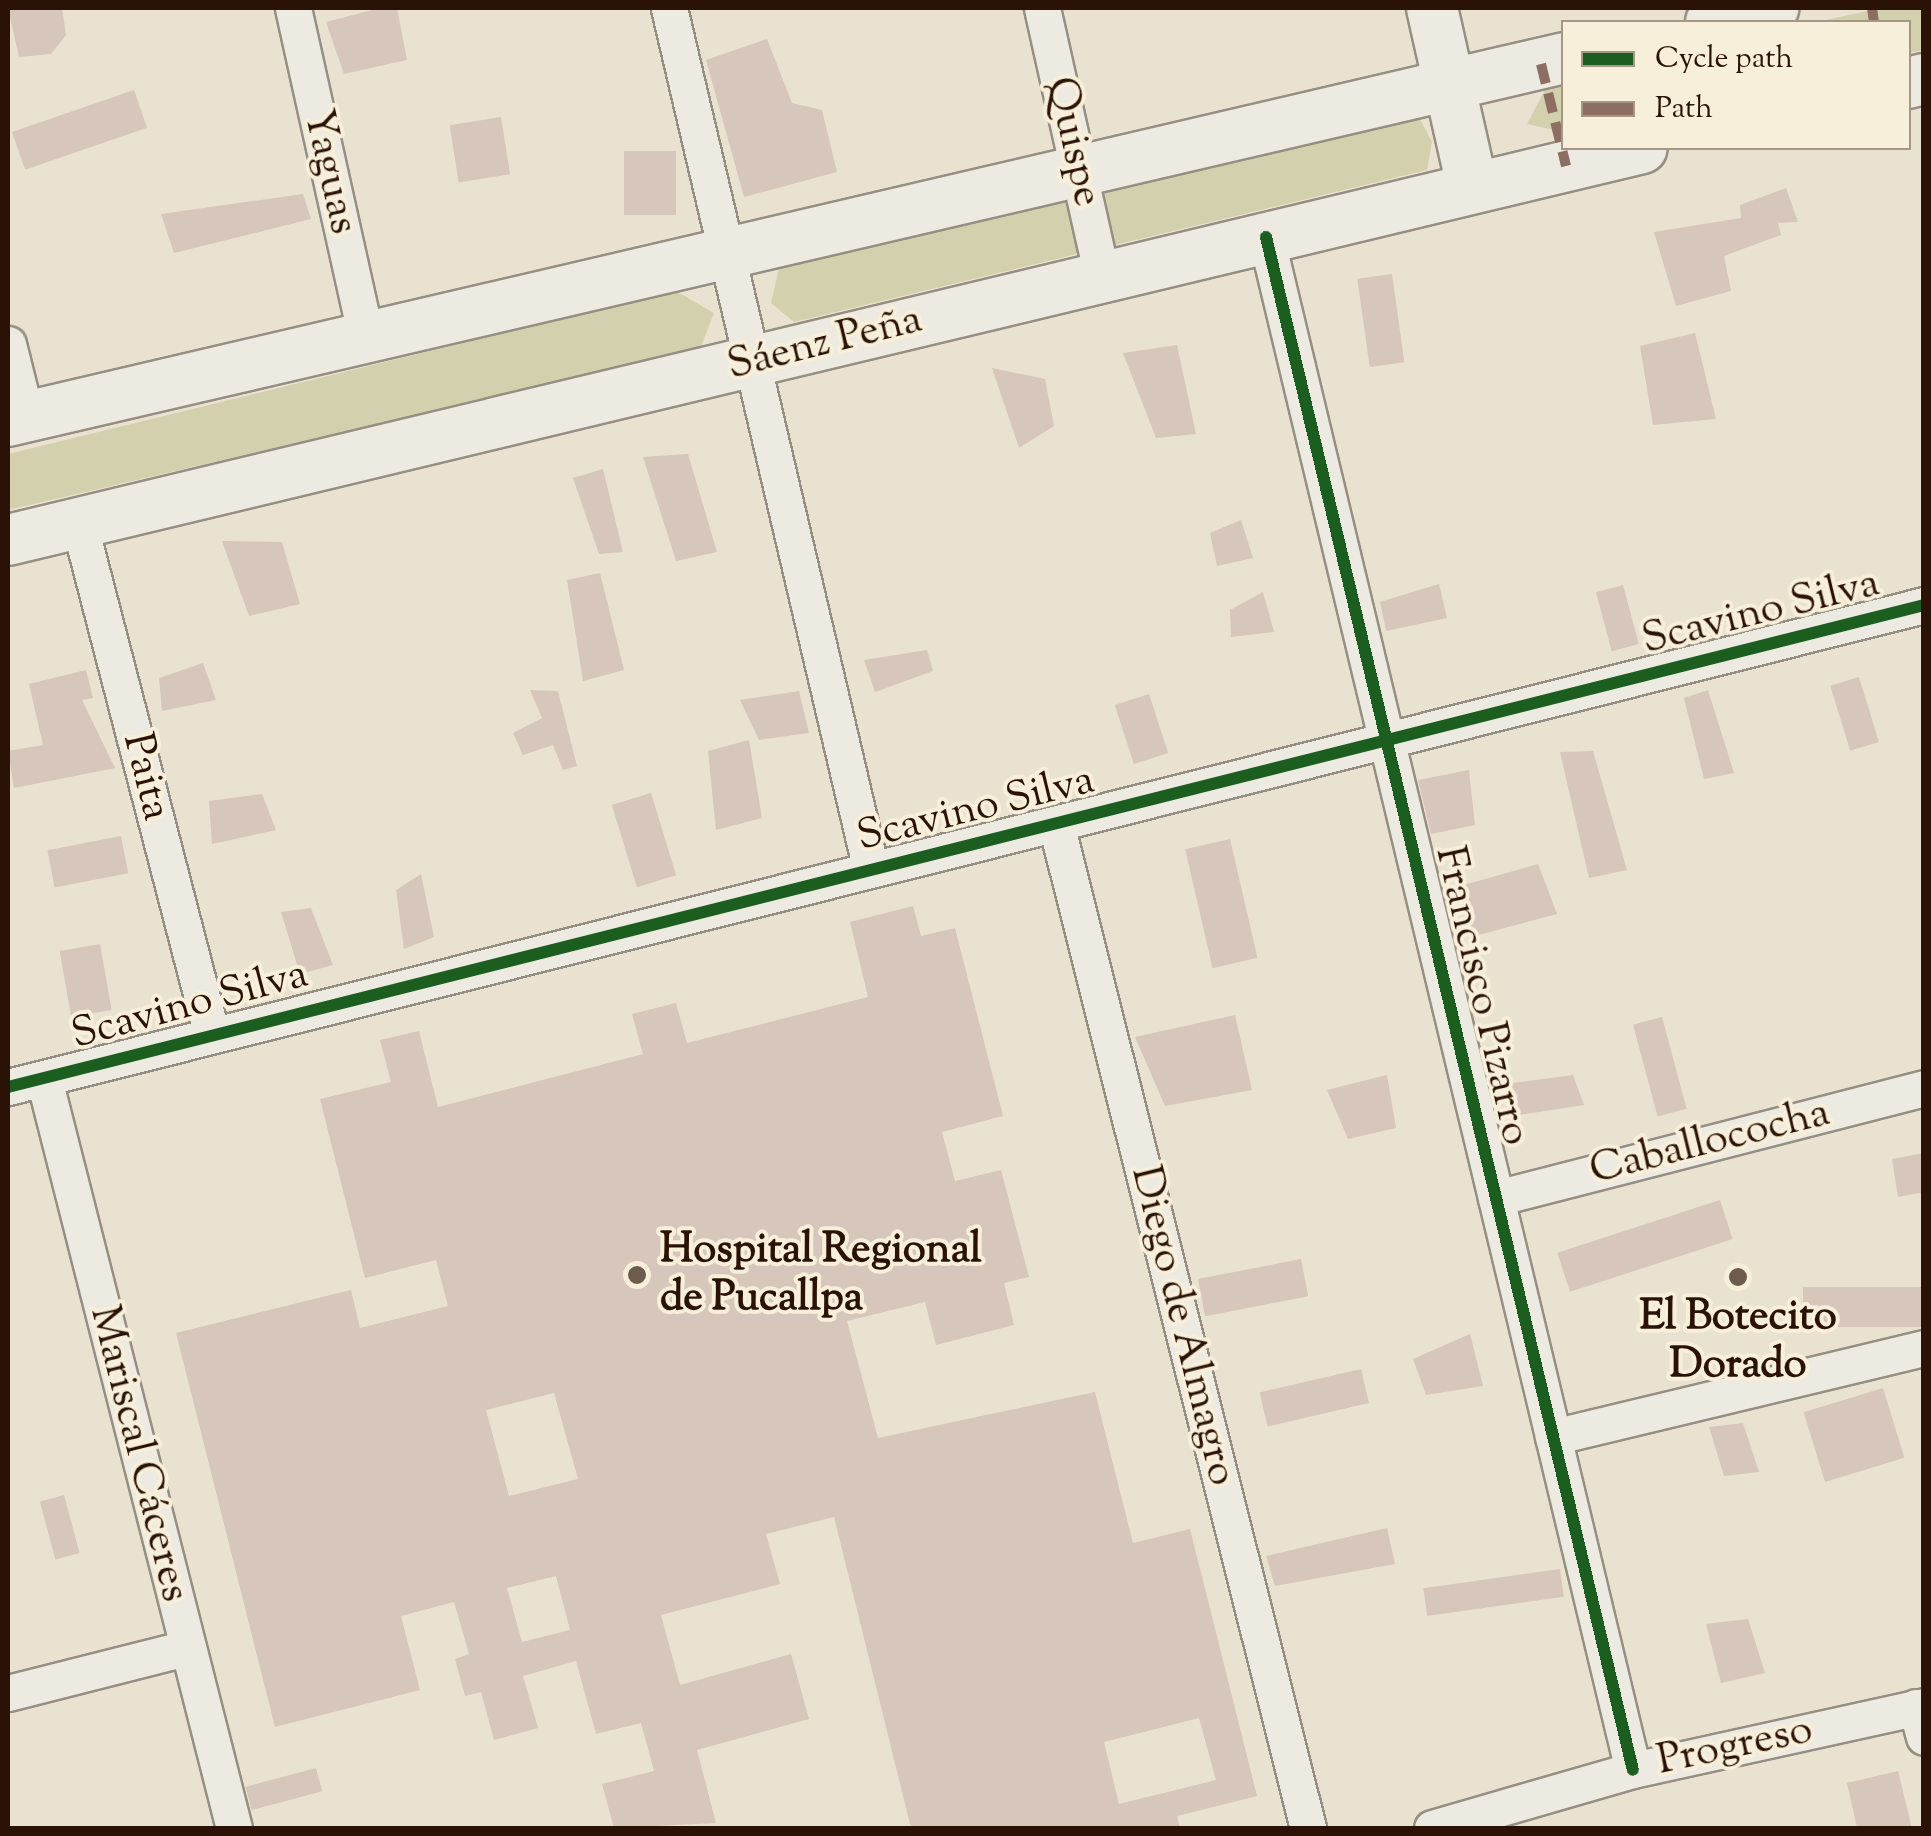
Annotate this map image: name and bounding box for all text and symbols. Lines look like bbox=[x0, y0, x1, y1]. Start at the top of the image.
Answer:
legend bbox=[1561, 20, 1911, 150]
text: Cycle path bbox=[1655, 38, 1793, 81]
street label: Quispe bbox=[1033, 73, 1111, 211]
text: Path bbox=[1655, 88, 1713, 131]
street label: Yaguas bbox=[290, 105, 368, 239]
street label: Sáenz Peña bbox=[723, 296, 927, 392]
street label: Scavino Silva bbox=[1637, 559, 1885, 667]
street label: Paita bbox=[110, 728, 180, 826]
street label: Scavino Silva bbox=[852, 756, 1100, 864]
street label: Francisco Pizarro bbox=[1422, 842, 1540, 1150]
street label: Scavino Silva bbox=[66, 950, 314, 1062]
street label: Caballococha bbox=[1585, 1089, 1835, 1197]
street label: Diego de Almagro bbox=[1118, 1161, 1246, 1491]
place label: Hospital Regional de Pucallpa bbox=[660, 1226, 982, 1324]
marker: Hospital Regional de Pucallpa bbox=[624, 1262, 650, 1288]
marker: El Botecito Dorado bbox=[1727, 1266, 1749, 1288]
place label: El Botecito Dorado bbox=[1639, 1293, 1837, 1392]
street label: Mariscal Cáceres bbox=[77, 1301, 199, 1607]
street label: Progreso bbox=[1653, 1706, 1817, 1788]

